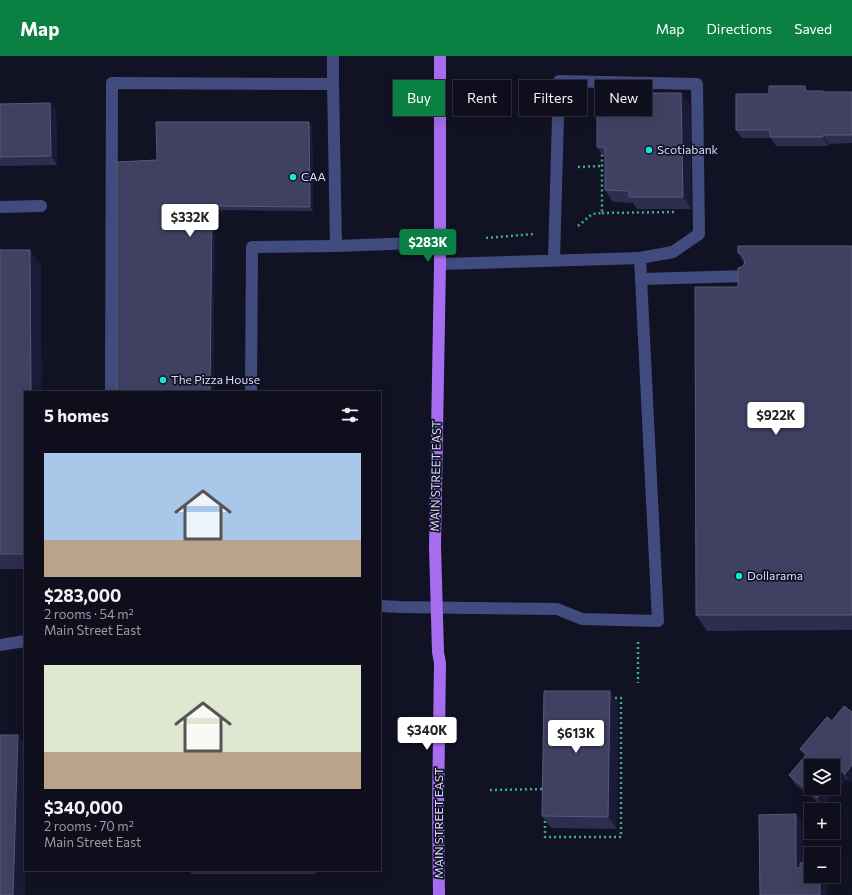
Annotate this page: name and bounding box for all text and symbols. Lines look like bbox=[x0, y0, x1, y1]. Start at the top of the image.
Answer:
text: Map bbox=[20, 17, 59, 40]
text: Map bbox=[656, 20, 685, 37]
text: Directions bbox=[707, 20, 772, 37]
text: Saved bbox=[794, 20, 832, 37]
chip: Buy bbox=[393, 80, 445, 116]
chip: Rent bbox=[453, 80, 511, 116]
chip: Filters bbox=[519, 80, 587, 116]
chip: New bbox=[595, 80, 652, 116]
place label: Scotiabank bbox=[657, 142, 719, 156]
marker: Scotiabank bbox=[644, 145, 654, 155]
place label: CAA bbox=[301, 169, 326, 183]
marker: CAA bbox=[288, 172, 298, 182]
pin: $332K bbox=[162, 204, 218, 238]
text: $332K bbox=[171, 209, 209, 225]
pin: $283K bbox=[400, 229, 456, 263]
text: $283K bbox=[408, 234, 448, 250]
place label: The Pizza House bbox=[171, 372, 260, 386]
marker: The Pizza House bbox=[158, 375, 168, 385]
pin: $922K bbox=[748, 402, 804, 436]
icon: filters bbox=[339, 404, 361, 426]
text: 5 homes bbox=[44, 405, 109, 426]
text: $922K bbox=[756, 407, 796, 423]
street label: MAIN STREET EAST bbox=[427, 420, 443, 532]
icon: home bbox=[167, 479, 239, 551]
place label: Dollarama bbox=[747, 568, 803, 582]
marker: Dollarama bbox=[734, 571, 744, 581]
text: $283,000 bbox=[44, 585, 121, 606]
text: 2 rooms · 54 m² bbox=[44, 606, 134, 622]
text: Main Street East bbox=[44, 622, 141, 638]
icon: home bbox=[167, 691, 239, 763]
pin: $340K bbox=[399, 717, 455, 751]
pin: $613K bbox=[548, 720, 604, 754]
text: $340K bbox=[407, 722, 447, 738]
text: $613K bbox=[557, 725, 595, 741]
map controls bbox=[804, 759, 840, 883]
button: layers bbox=[804, 759, 840, 795]
street label: MAIN STREET EAST bbox=[431, 767, 445, 879]
text: $340,000 bbox=[44, 797, 123, 818]
button: + bbox=[804, 803, 840, 839]
text: 2 rooms · 70 m² bbox=[44, 818, 134, 834]
text: Main Street East bbox=[44, 834, 141, 850]
button: − bbox=[804, 847, 840, 883]

